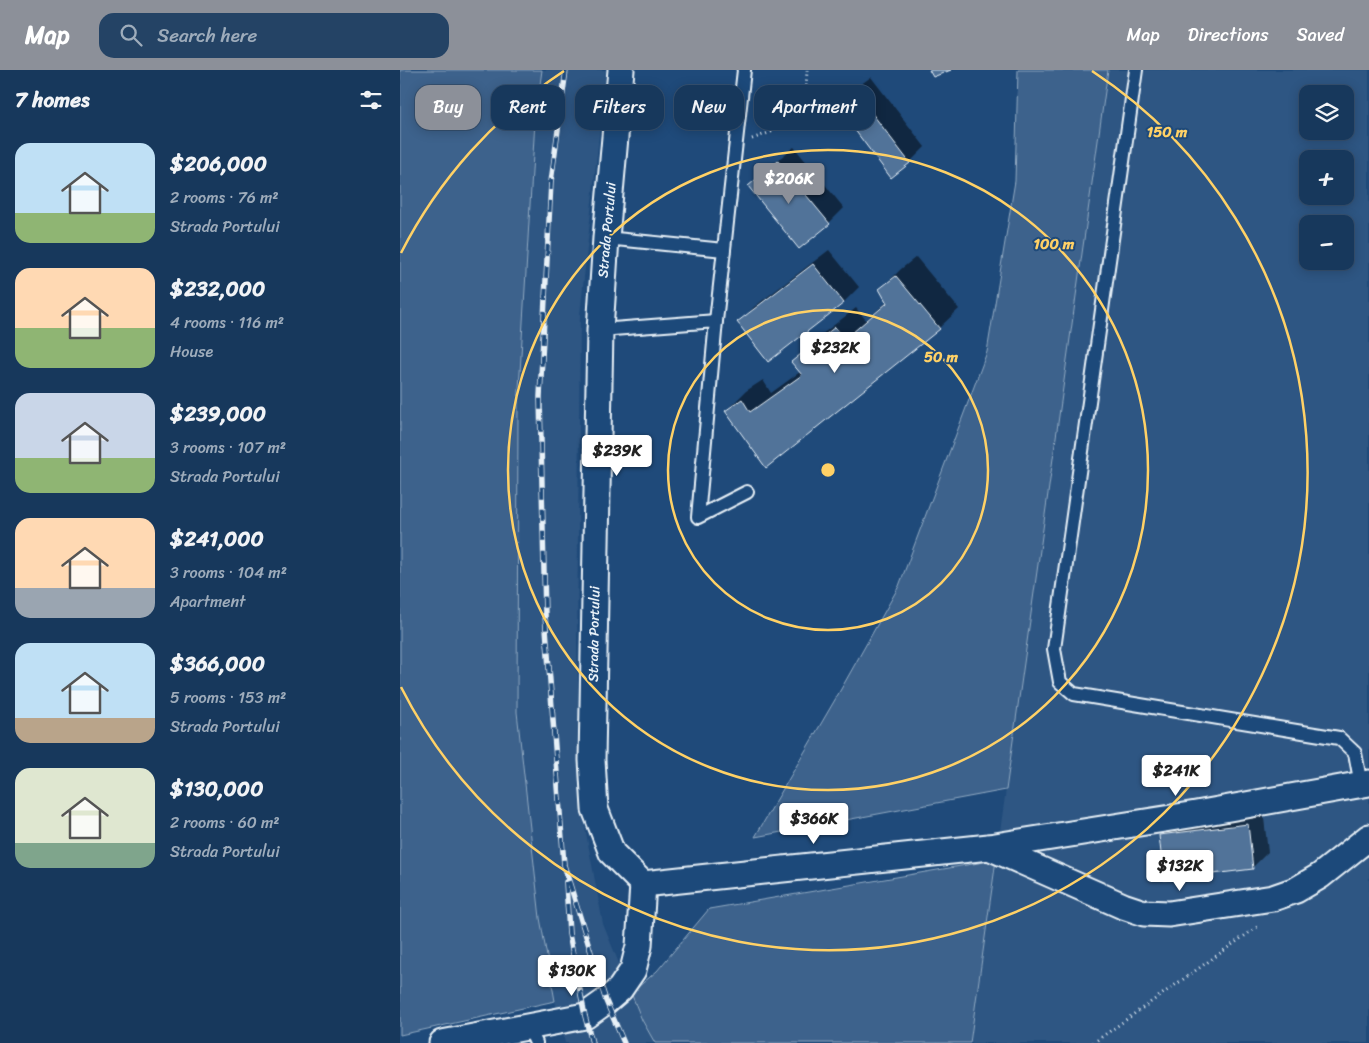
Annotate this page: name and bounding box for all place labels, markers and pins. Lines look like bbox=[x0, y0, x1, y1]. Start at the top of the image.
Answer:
pin: $206K bbox=[754, 162, 824, 205]
pin: $232K bbox=[800, 332, 870, 374]
pin: $239K bbox=[582, 434, 652, 477]
centre of rings bbox=[819, 461, 837, 479]
pin: $241K bbox=[1141, 754, 1211, 797]
pin: $366K bbox=[779, 802, 849, 845]
pin: $132K bbox=[1145, 850, 1215, 892]
pin: $130K bbox=[537, 954, 607, 997]

